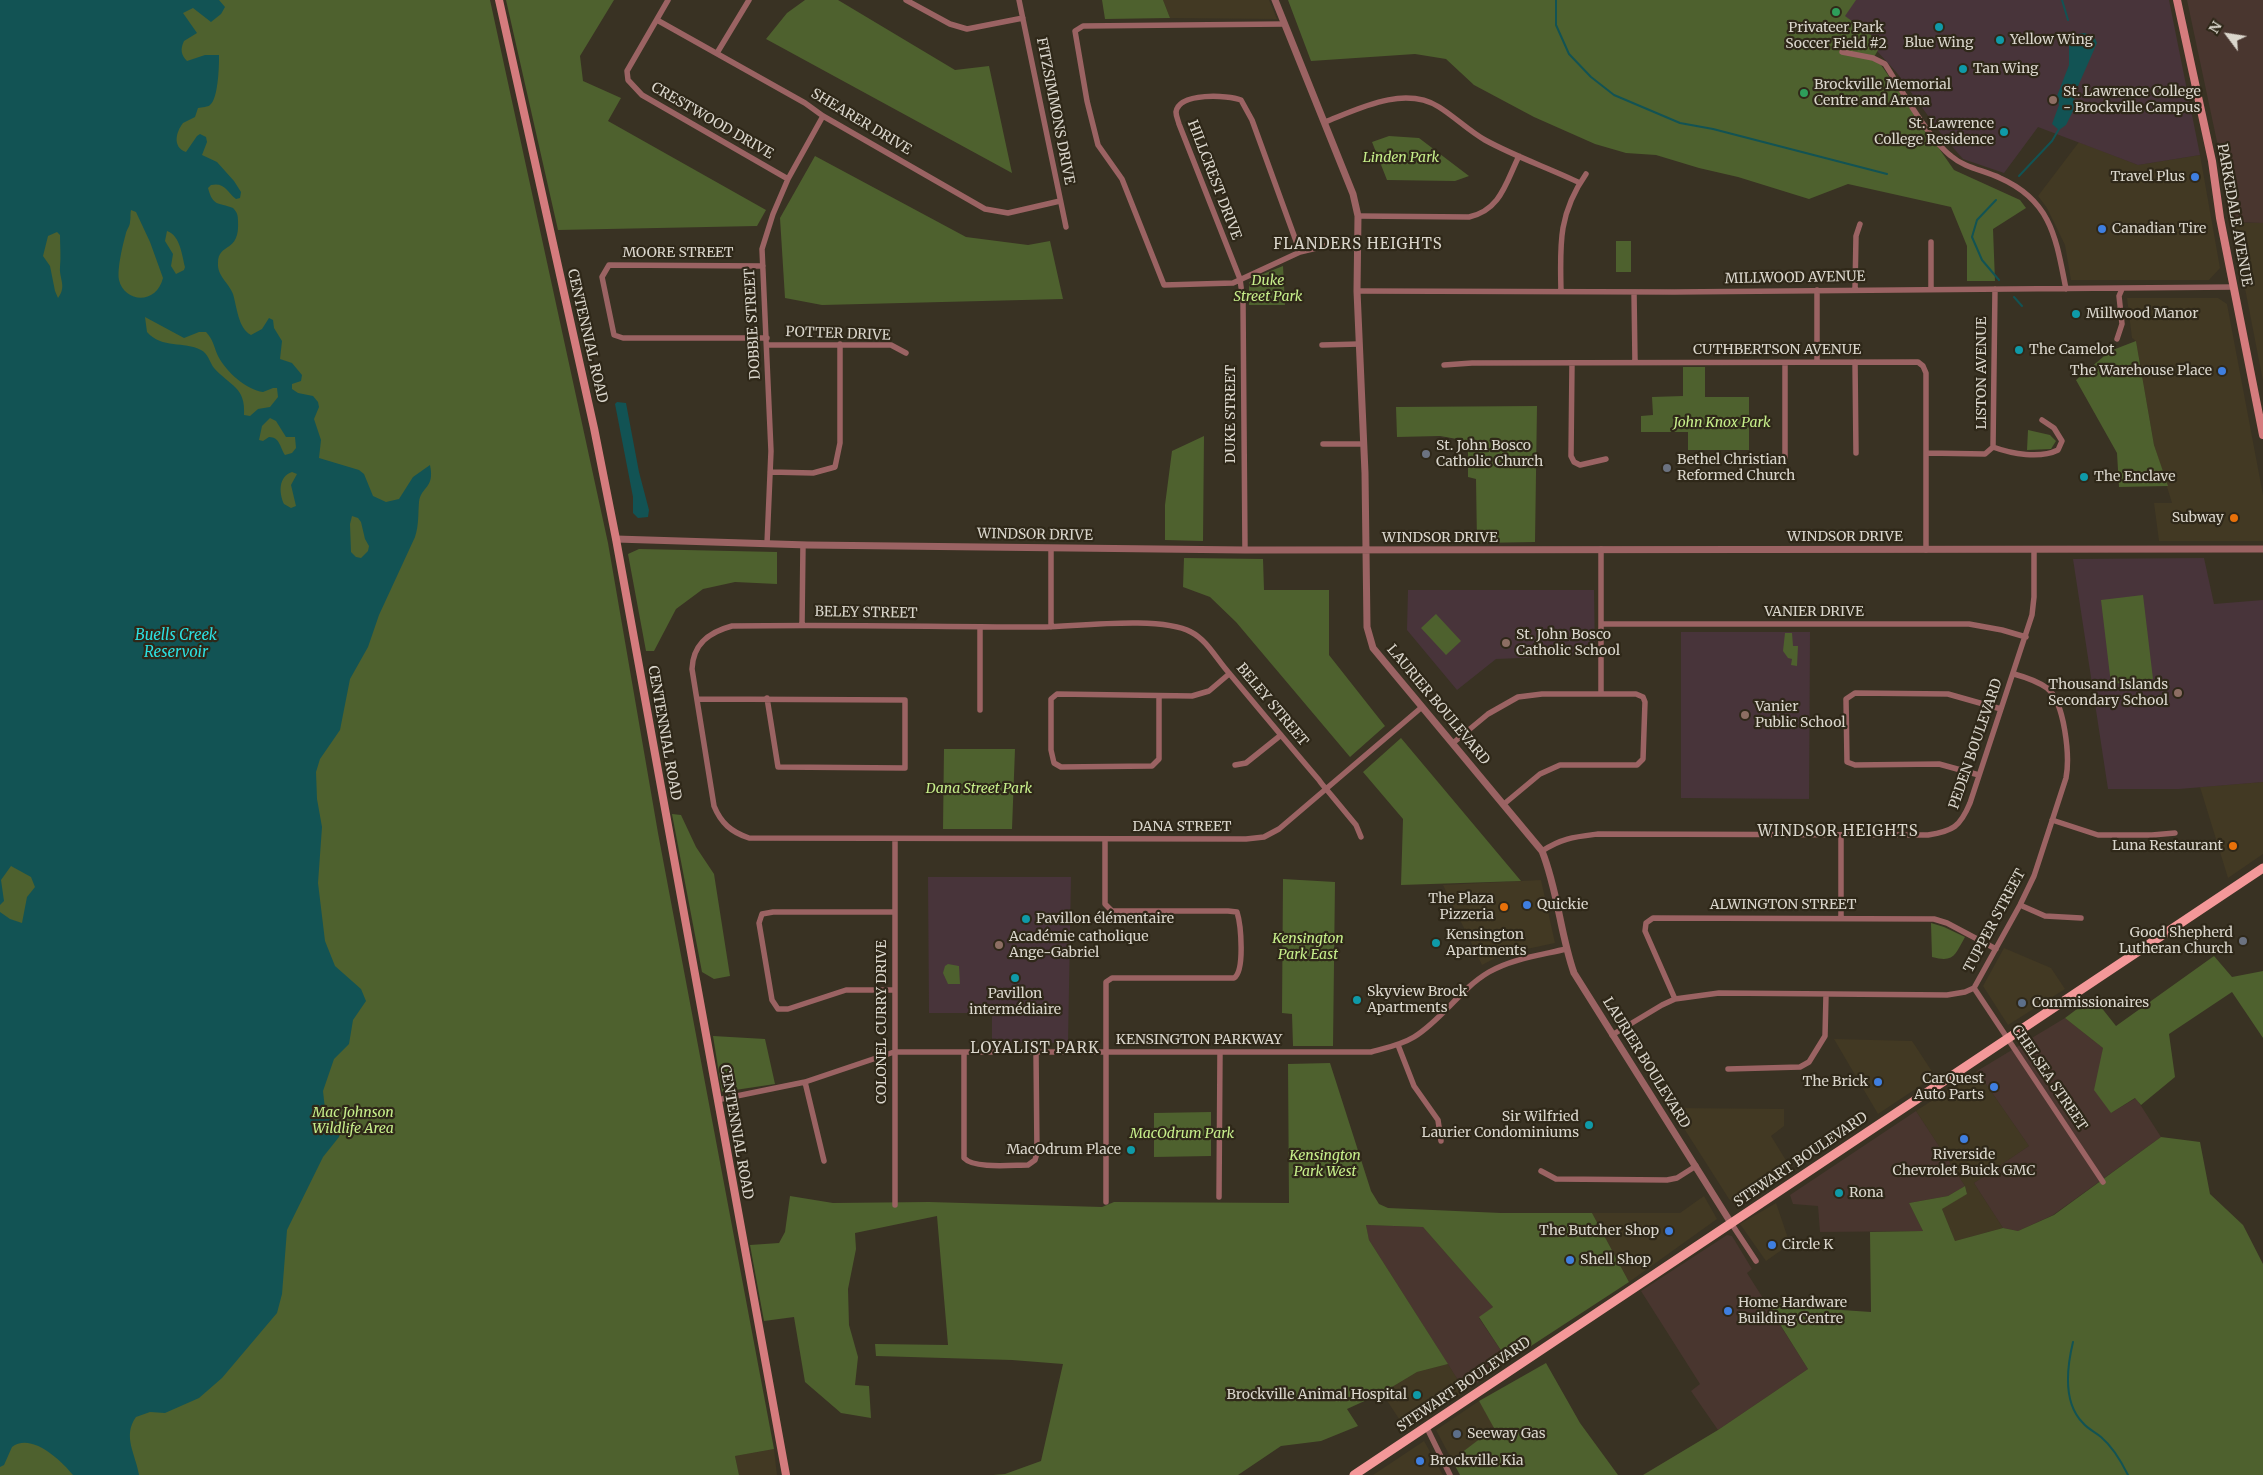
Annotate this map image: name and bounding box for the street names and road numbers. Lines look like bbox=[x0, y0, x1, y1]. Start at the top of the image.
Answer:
street label: FITZSIMMONS DRIVE bbox=[1032, 36, 1078, 186]
street label: CRESTWOOD DRIVE bbox=[648, 79, 776, 163]
street label: SHEARER DRIVE bbox=[808, 85, 914, 159]
street label: HILLCREST DRIVE bbox=[1183, 118, 1245, 242]
street label: PARKEDALE AVENUE bbox=[2213, 142, 2255, 288]
street label: MOORE STREET bbox=[622, 245, 734, 261]
street label: CENTENNIAL ROAD bbox=[563, 268, 611, 404]
street label: DOBBIE STREET bbox=[742, 268, 764, 380]
street label: MILLWOOD AVENUE bbox=[1724, 268, 1866, 288]
street label: LISTON AVENUE bbox=[1974, 317, 1990, 429]
street label: POTTER DRIVE bbox=[785, 324, 891, 344]
street label: CUTHBERTSON AVENUE bbox=[1693, 342, 1861, 358]
street label: DUKE STREET bbox=[1223, 365, 1239, 463]
street label: WINDSOR DRIVE bbox=[977, 526, 1093, 544]
street label: WINDSOR DRIVE bbox=[1787, 529, 1903, 545]
street label: WINDSOR DRIVE bbox=[1382, 530, 1498, 546]
street label: BELEY STREET bbox=[814, 604, 918, 622]
street label: VANIER DRIVE bbox=[1764, 604, 1864, 620]
street label: LAURIER BOULEVARD bbox=[1383, 642, 1493, 768]
street label: BELEY STREET bbox=[1232, 660, 1312, 750]
street label: CENTENNIAL ROAD bbox=[644, 664, 684, 802]
street label: PEDEN BOULEVARD bbox=[1946, 677, 2006, 811]
street label: DANA STREET bbox=[1133, 819, 1231, 835]
street label: TUPPER STREET bbox=[1961, 866, 2029, 976]
street label: ALWINGTON STREET bbox=[1710, 897, 1856, 913]
street label: COLONEL CURRY DRIVE bbox=[874, 940, 890, 1104]
street label: LAURIER BOULEVARD bbox=[1599, 994, 1693, 1132]
street label: CHELSEA STREET bbox=[2007, 1022, 2091, 1134]
street label: KENSINGTON PARKWAY bbox=[1116, 1032, 1282, 1048]
street label: CENTENNIAL ROAD bbox=[716, 1063, 756, 1201]
street label: STEWART BOULEVARD bbox=[1731, 1109, 1871, 1211]
street label: STEWART BOULEVARD bbox=[1394, 1334, 1534, 1436]

